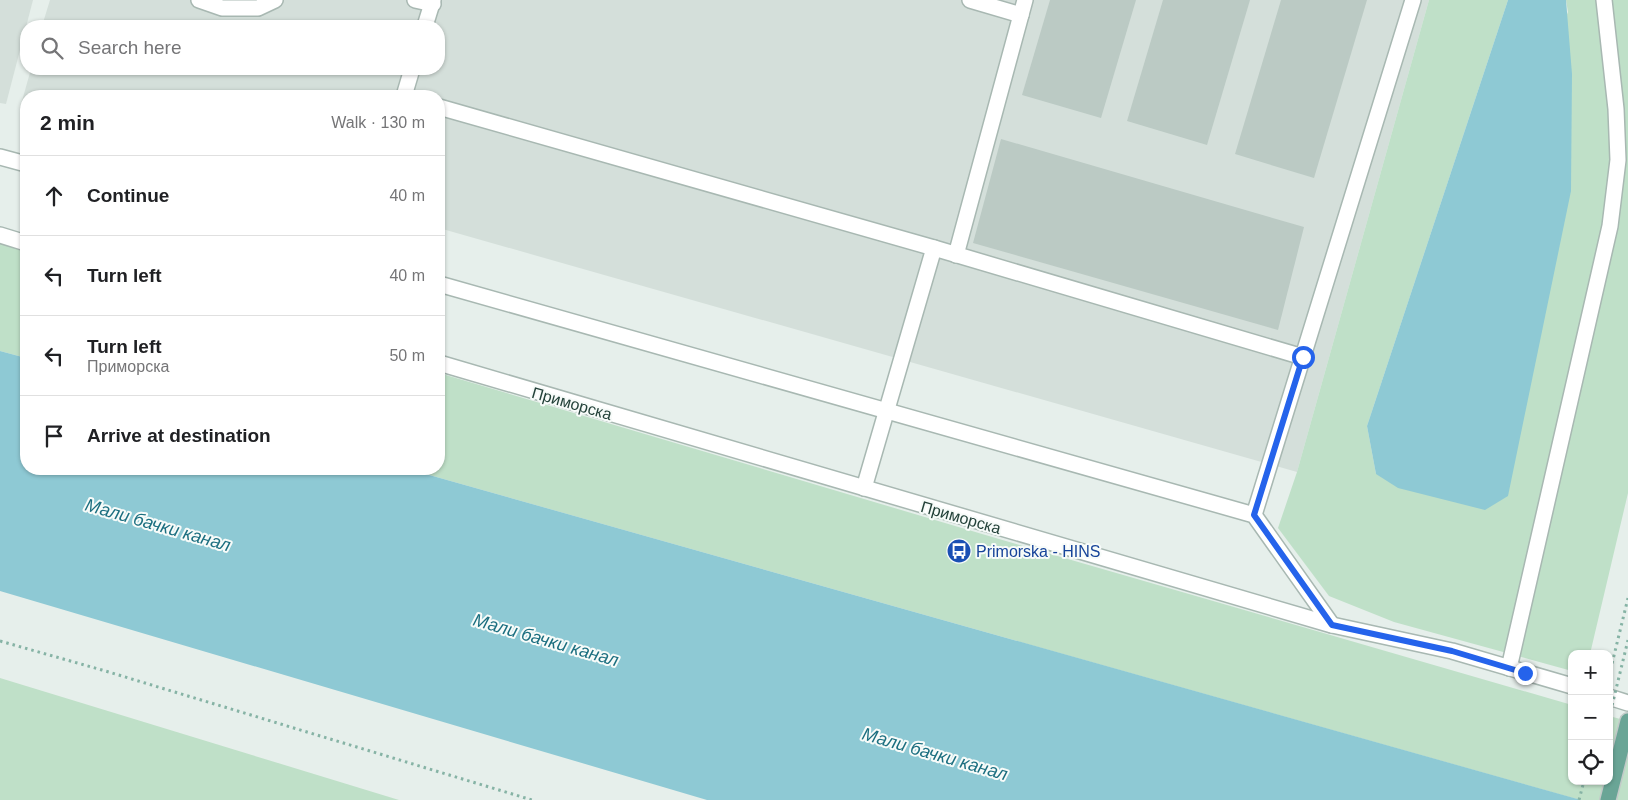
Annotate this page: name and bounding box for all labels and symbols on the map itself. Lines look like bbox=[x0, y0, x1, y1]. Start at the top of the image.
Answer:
route start bbox=[1292, 346, 1315, 369]
street label: Приморска bbox=[530, 384, 614, 423]
water label: Мали бачки канал bbox=[83, 495, 233, 555]
street label: Приморска bbox=[919, 498, 1003, 537]
bus stop icon: Primorska - HINS bbox=[946, 538, 972, 564]
place label: Primorska - HINS bbox=[976, 543, 1100, 560]
water label: Мали бачки канал bbox=[471, 610, 621, 670]
route end bbox=[1514, 662, 1537, 685]
water label: Мали бачки канал bbox=[860, 724, 1010, 784]

